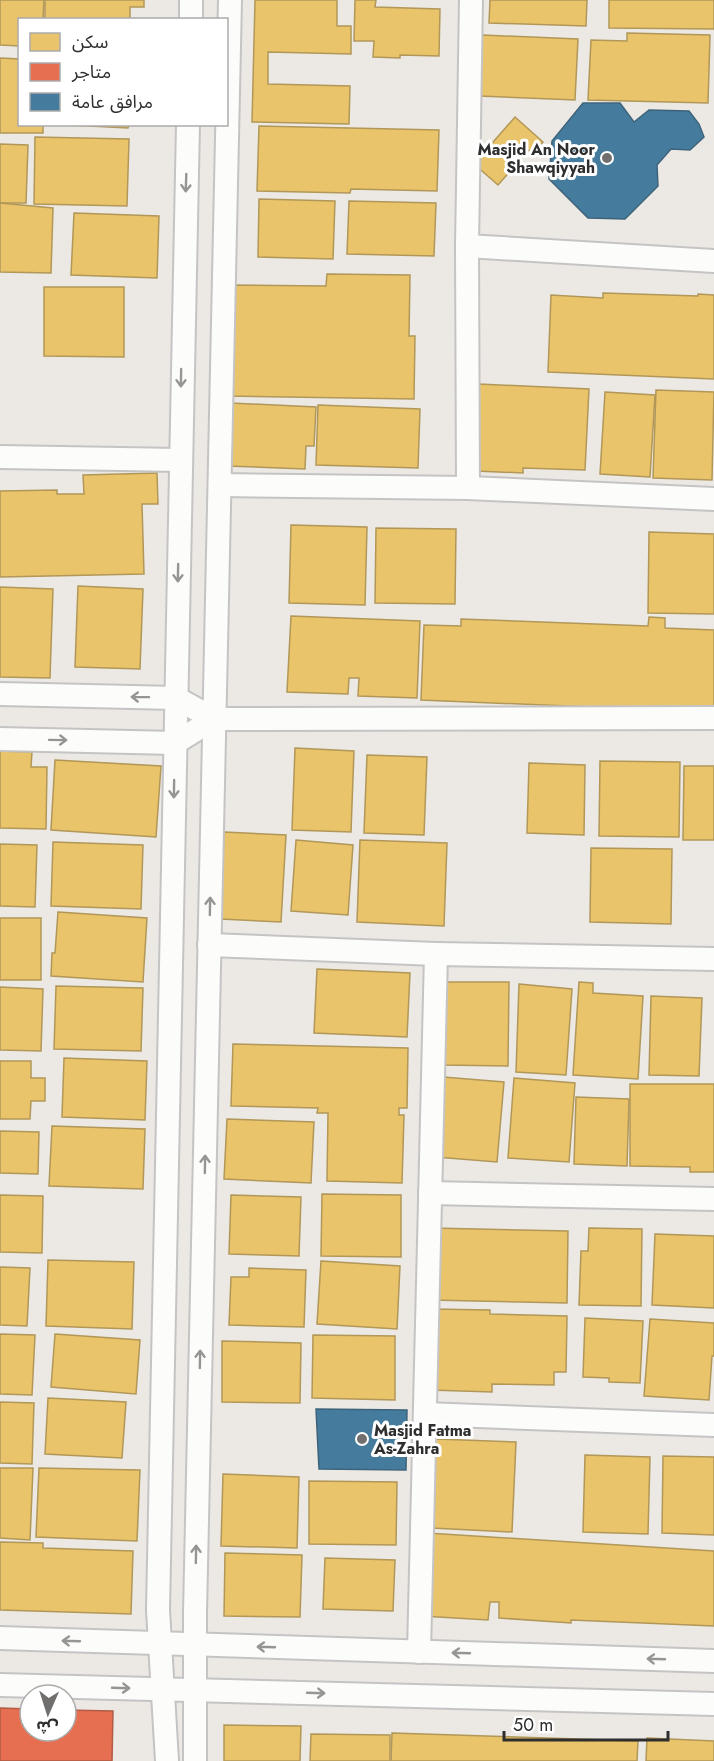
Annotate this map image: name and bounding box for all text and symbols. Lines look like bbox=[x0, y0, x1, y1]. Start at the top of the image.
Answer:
legend bbox=[18, 18, 228, 126]
text: سكن bbox=[72, 29, 108, 55]
text: متاجر bbox=[71, 59, 111, 85]
text: مرافق عامة bbox=[72, 89, 153, 115]
place label: Masjid An Noor Shawqiyyah bbox=[477, 138, 595, 179]
marker: Masjid An Noor Shawqiyyah bbox=[600, 151, 614, 165]
one-way arrow bbox=[181, 172, 192, 192]
one-way arrow bbox=[176, 367, 187, 387]
one-way arrow bbox=[172, 562, 184, 582]
one-way arrow bbox=[130, 691, 150, 703]
one-way arrow bbox=[48, 735, 68, 746]
one-way arrow bbox=[169, 778, 180, 798]
one-way arrow bbox=[204, 897, 216, 917]
one-way arrow bbox=[199, 1155, 210, 1175]
one-way arrow bbox=[195, 1350, 206, 1370]
place label: Masjid Fatma As-Zahra bbox=[373, 1419, 471, 1460]
marker: Masjid Fatma As-Zahra bbox=[355, 1432, 369, 1446]
one-way arrow bbox=[190, 1545, 202, 1565]
one-way arrow bbox=[61, 1635, 81, 1646]
one-way arrow bbox=[256, 1641, 276, 1653]
one-way arrow bbox=[451, 1647, 471, 1659]
one-way arrow bbox=[646, 1653, 666, 1665]
one-way arrow bbox=[111, 1682, 131, 1694]
north arrow bbox=[18, 1683, 78, 1743]
one-way arrow bbox=[306, 1688, 326, 1699]
scale bar bbox=[504, 1704, 668, 1742]
text: 50 m bbox=[513, 1712, 553, 1738]
text: ش bbox=[36, 1715, 59, 1740]

